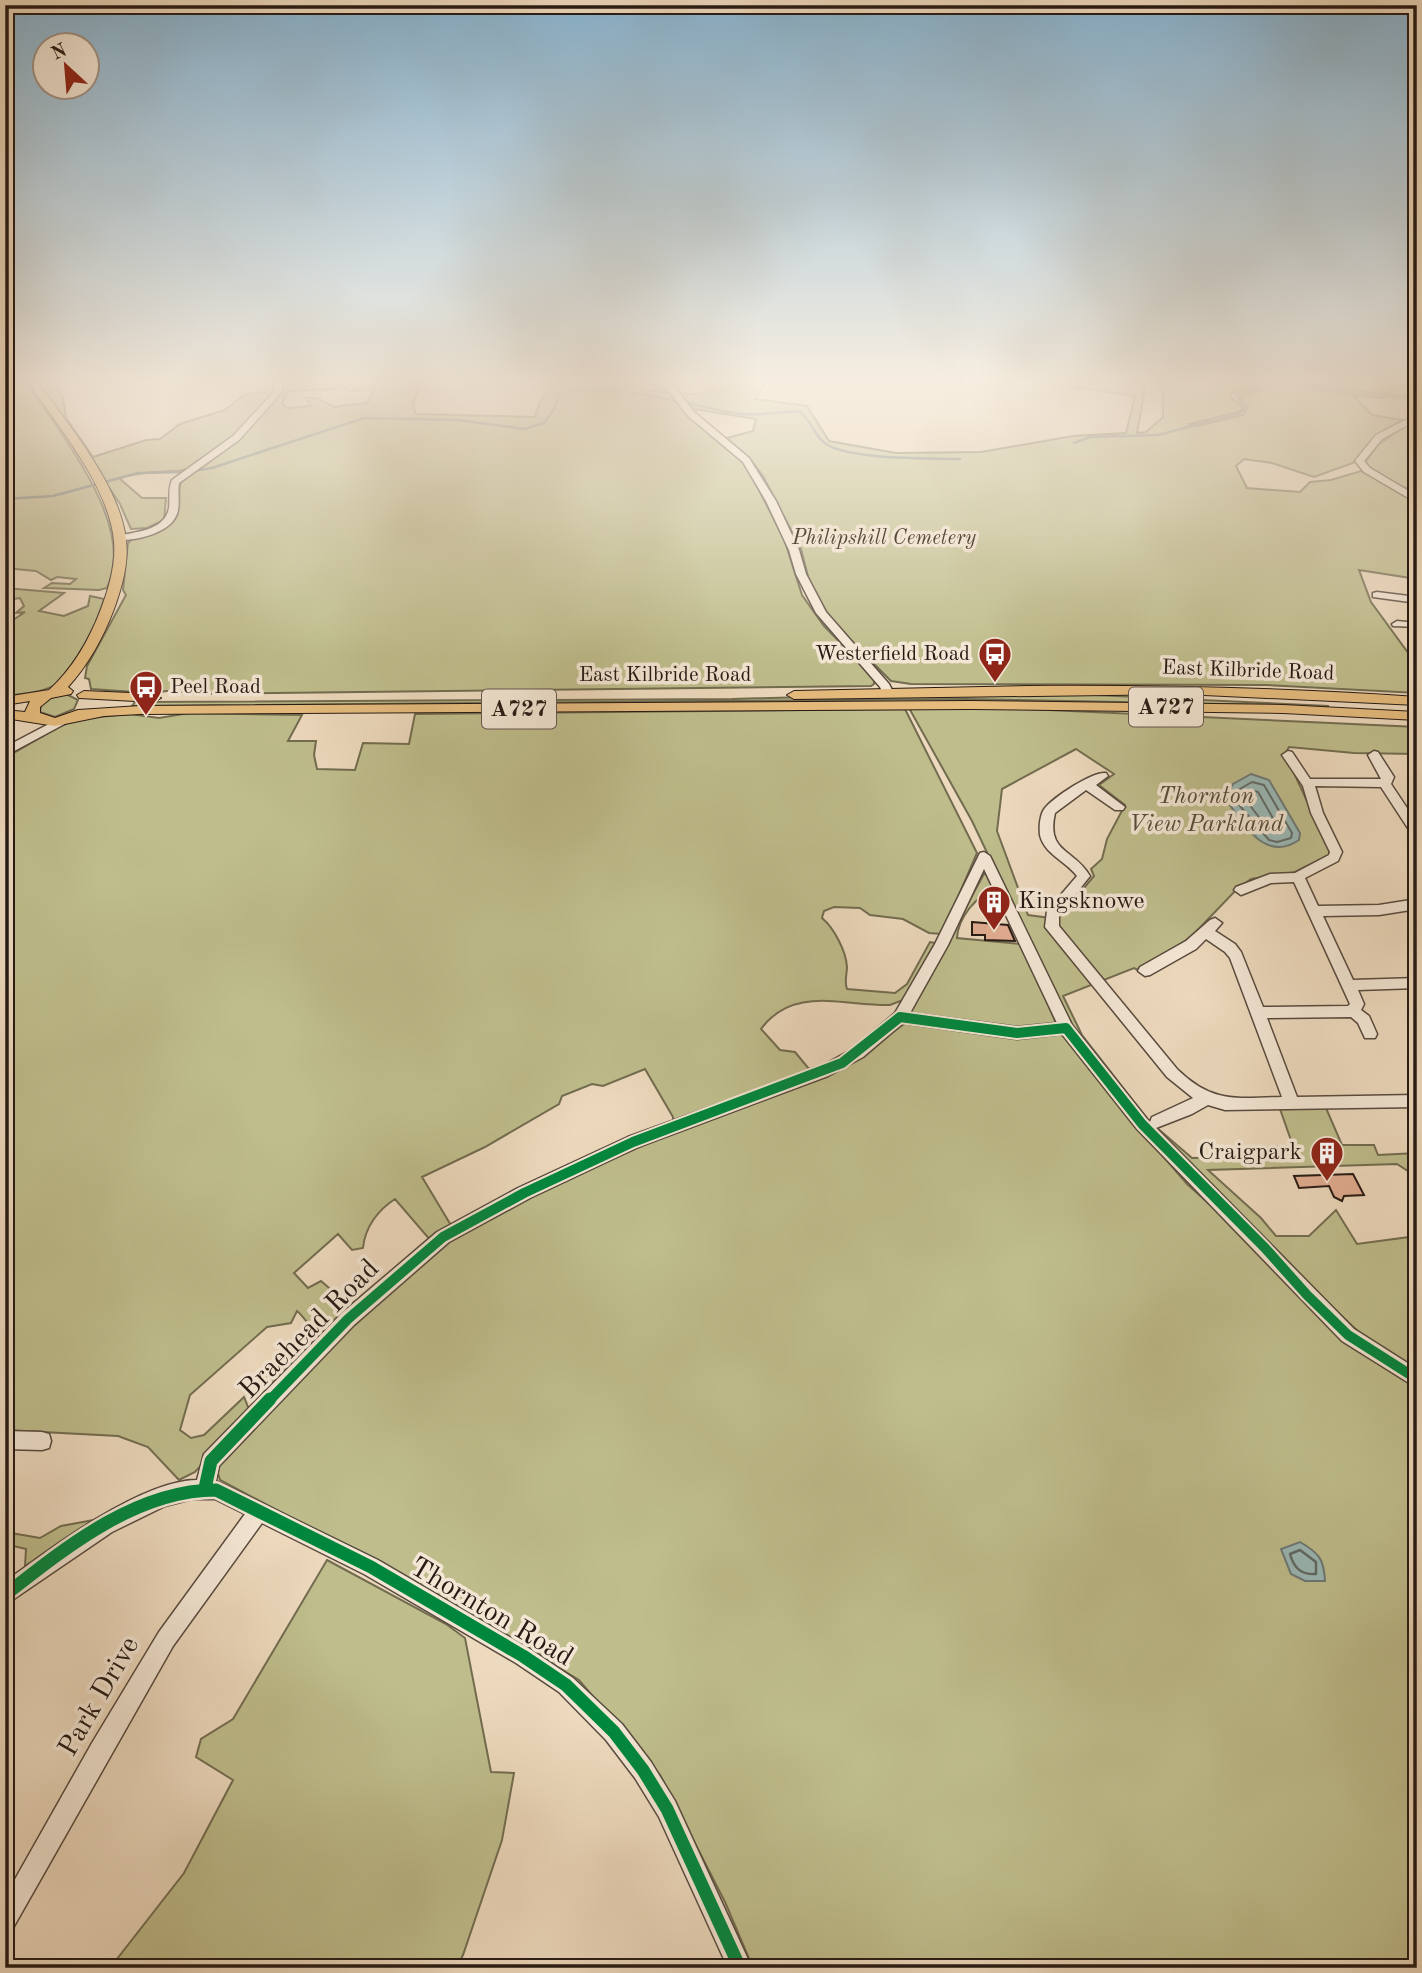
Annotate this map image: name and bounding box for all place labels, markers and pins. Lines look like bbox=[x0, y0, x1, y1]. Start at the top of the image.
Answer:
bus stop icon: Westerfield Road bbox=[976, 635, 1014, 684]
place label: Westerfield Road bbox=[815, 644, 970, 665]
bus stop icon: Peel Road bbox=[127, 668, 165, 717]
place label: Peel Road bbox=[170, 677, 261, 698]
building icon: Kingsknowe bbox=[975, 883, 1013, 932]
place label: Kingsknowe bbox=[1018, 890, 1144, 914]
building icon: Craigpark bbox=[1308, 1134, 1346, 1183]
place label: Craigpark bbox=[1198, 1141, 1302, 1165]

